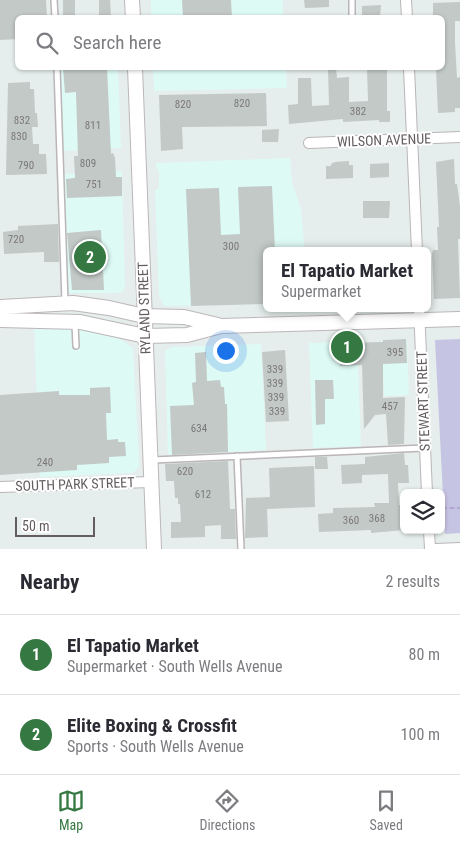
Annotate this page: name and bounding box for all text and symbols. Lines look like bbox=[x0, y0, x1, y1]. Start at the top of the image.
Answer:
search box bbox=[15, 15, 445, 70]
icon: search bbox=[33, 29, 61, 57]
text: Search here bbox=[73, 31, 161, 54]
house number: 820 bbox=[234, 97, 250, 110]
house number: 820 bbox=[175, 98, 191, 111]
house number: 382 bbox=[350, 105, 366, 118]
house number: 832 bbox=[14, 114, 30, 127]
house number: 811 bbox=[85, 119, 101, 132]
house number: 830 bbox=[11, 130, 27, 143]
street label: WILSON AVENUE bbox=[337, 130, 431, 150]
house number: 809 bbox=[80, 157, 96, 170]
house number: 790 bbox=[18, 159, 34, 172]
house number: 751 bbox=[86, 178, 102, 191]
house number: 720 bbox=[8, 233, 24, 246]
pin: 2 bbox=[74, 238, 106, 276]
house number: 300 bbox=[223, 240, 239, 253]
popup bbox=[263, 247, 431, 312]
text: El Tapatio Market bbox=[281, 259, 413, 282]
street label: RYLAND STREET bbox=[134, 261, 154, 355]
text: Supermarket bbox=[281, 282, 361, 301]
pin: 1 bbox=[331, 328, 363, 366]
your location bbox=[213, 338, 239, 364]
house number: 395 bbox=[387, 346, 403, 359]
street label: STEWART STREET bbox=[413, 351, 433, 451]
house number: 339 bbox=[267, 363, 283, 376]
house number: 339 bbox=[267, 377, 283, 390]
house number: 339 bbox=[268, 391, 284, 404]
house number: 457 bbox=[382, 400, 398, 413]
house number: 339 bbox=[269, 405, 285, 418]
house number: 634 bbox=[191, 422, 208, 435]
house number: 240 bbox=[37, 456, 53, 469]
house number: 620 bbox=[177, 465, 193, 478]
street label: SOUTH PARK STREET bbox=[15, 474, 135, 494]
house number: 612 bbox=[195, 488, 211, 501]
map controls bbox=[400, 489, 445, 534]
button: layers bbox=[400, 489, 445, 534]
house number: 368 bbox=[369, 512, 385, 525]
scale bar bbox=[15, 514, 95, 537]
house number: 360 bbox=[343, 514, 359, 527]
text: 50 m bbox=[22, 518, 50, 534]
text: Nearby bbox=[20, 570, 79, 594]
text: 2 results bbox=[385, 572, 440, 591]
text: El Tapatio Market bbox=[67, 634, 199, 657]
text: 1 bbox=[32, 645, 40, 664]
text: 80 m bbox=[408, 645, 440, 664]
text: Supermarket · South Wells Avenue bbox=[67, 657, 282, 676]
text: Elite Boxing & Crossfit bbox=[67, 714, 237, 737]
text: 2 bbox=[32, 725, 40, 744]
text: 100 m bbox=[401, 725, 440, 744]
text: Sports · South Wells Avenue bbox=[67, 737, 244, 756]
tab: Map bbox=[57, 787, 85, 833]
tab: Directions bbox=[199, 787, 255, 833]
tab: Saved bbox=[370, 787, 403, 833]

